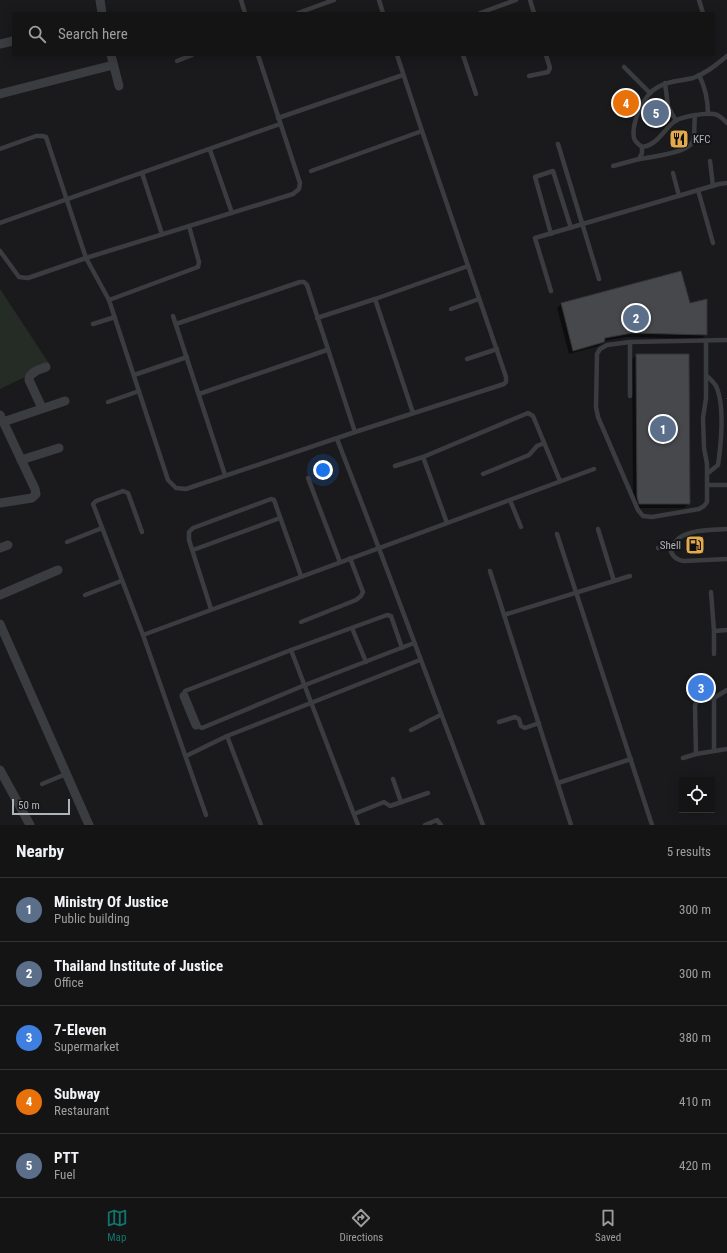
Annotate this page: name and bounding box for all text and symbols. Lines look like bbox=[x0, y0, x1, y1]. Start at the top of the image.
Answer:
search box bbox=[12, 12, 715, 56]
icon: search bbox=[26, 23, 48, 45]
text: Search here bbox=[58, 25, 128, 43]
pin: 4 bbox=[613, 88, 639, 118]
pin: 5 bbox=[643, 98, 669, 128]
restaurant icon: KFC bbox=[668, 128, 690, 150]
place label: KFC bbox=[693, 133, 711, 146]
pin: 2 bbox=[623, 303, 649, 333]
pin: 1 bbox=[650, 414, 676, 444]
your location bbox=[313, 460, 333, 480]
fuel station icon: Shell bbox=[684, 534, 706, 556]
place label: Shell bbox=[660, 539, 681, 552]
pin: 3 bbox=[688, 673, 714, 703]
map controls bbox=[679, 777, 715, 813]
button: locate bbox=[679, 777, 715, 813]
scale bar bbox=[12, 797, 70, 816]
text: 50 m bbox=[18, 799, 40, 812]
text: Nearby bbox=[16, 841, 64, 861]
text: 5 results bbox=[667, 844, 711, 859]
text: Ministry Of Justice bbox=[54, 893, 168, 911]
text: 1 bbox=[26, 902, 32, 917]
text: 300 m bbox=[679, 902, 711, 917]
text: Public building bbox=[54, 911, 130, 926]
text: Thailand Institute of Justice bbox=[54, 957, 223, 975]
text: 2 bbox=[26, 966, 32, 981]
text: 300 m bbox=[679, 966, 711, 981]
text: Office bbox=[54, 975, 84, 990]
text: 7-Eleven bbox=[54, 1021, 106, 1039]
text: 3 bbox=[26, 1030, 32, 1045]
text: 380 m bbox=[679, 1030, 711, 1045]
text: Supermarket bbox=[54, 1039, 119, 1054]
text: Subway bbox=[54, 1085, 100, 1103]
text: 4 bbox=[26, 1094, 32, 1109]
text: 410 m bbox=[679, 1094, 711, 1109]
text: Restaurant bbox=[54, 1103, 109, 1118]
text: PTT bbox=[54, 1149, 79, 1167]
text: 5 bbox=[26, 1158, 32, 1173]
text: 420 m bbox=[679, 1158, 711, 1173]
text: Fuel bbox=[54, 1167, 75, 1182]
tab: Map bbox=[106, 1207, 128, 1244]
tab: Directions bbox=[339, 1207, 383, 1244]
tab: Saved bbox=[595, 1207, 621, 1244]

